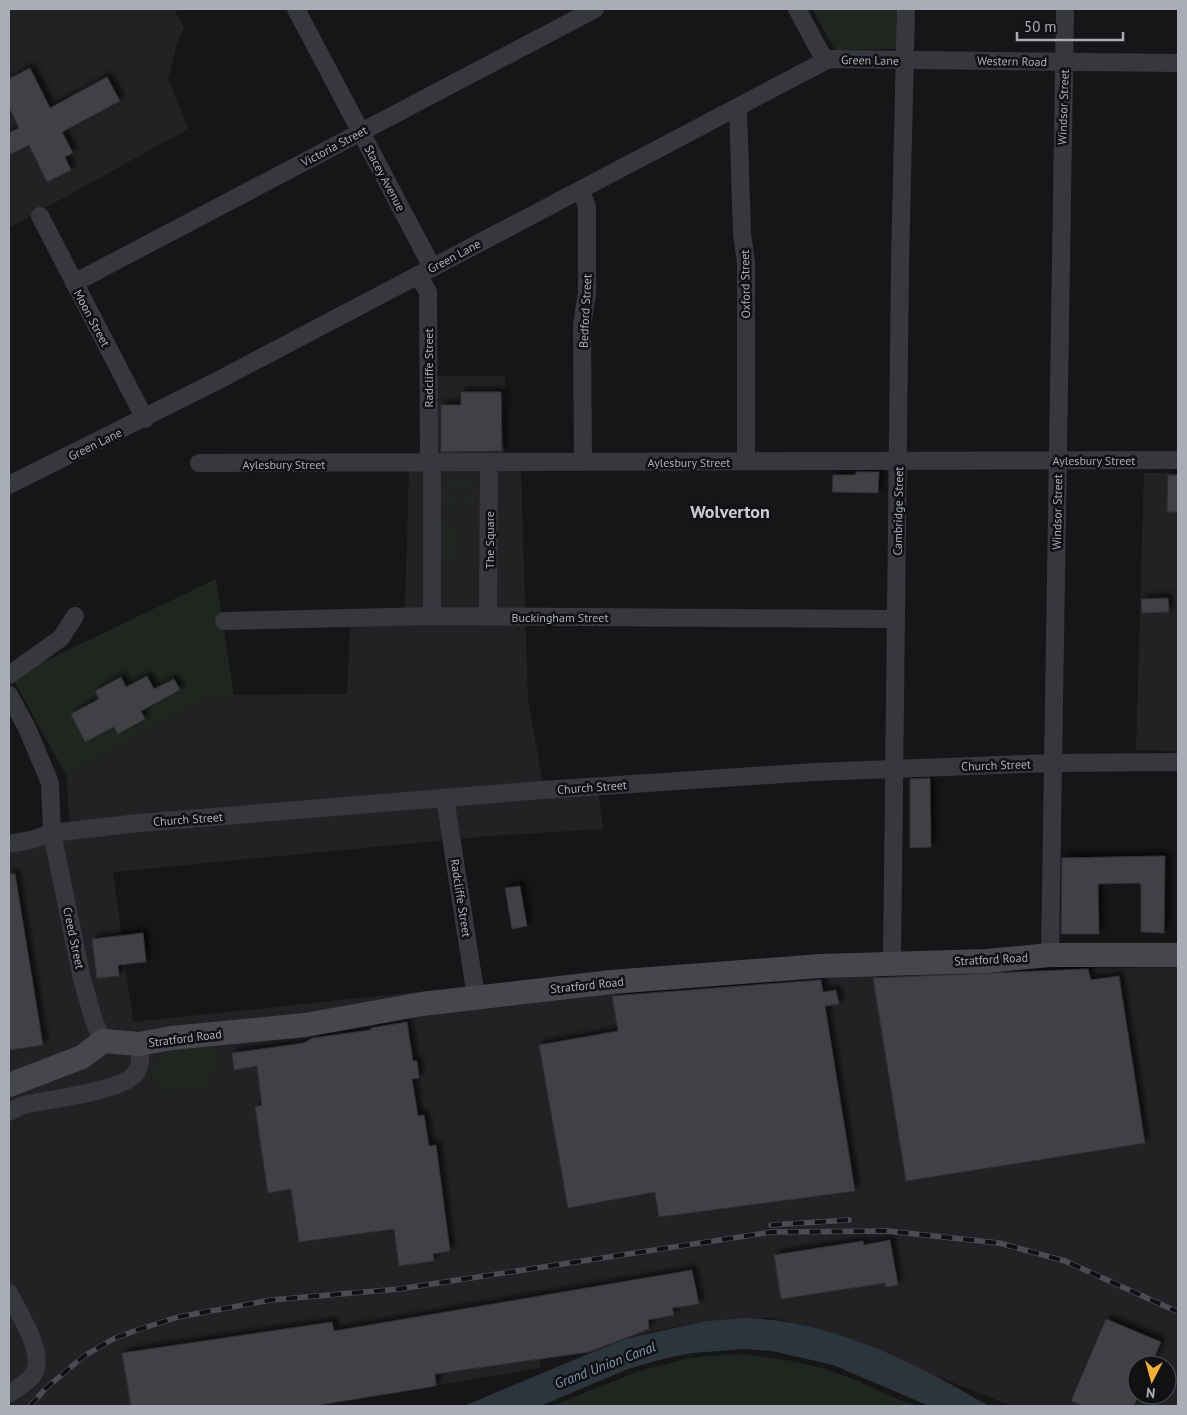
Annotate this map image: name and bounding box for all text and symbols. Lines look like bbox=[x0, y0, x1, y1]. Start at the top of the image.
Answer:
scale bar bbox=[1017, 10, 1123, 42]
text: 50 m bbox=[1024, 17, 1057, 36]
street label: Green Lane bbox=[841, 52, 899, 68]
street label: Western Road bbox=[977, 53, 1047, 69]
street label: Windsor Street bbox=[1054, 69, 1072, 145]
street label: Victoria Street bbox=[297, 122, 370, 170]
street label: Stacey Avenue bbox=[361, 142, 409, 214]
street label: Green Lane bbox=[425, 236, 483, 276]
street label: Oxford Street bbox=[737, 250, 753, 318]
street label: Bedford Street bbox=[576, 274, 594, 348]
street label: Moon Street bbox=[71, 287, 113, 349]
street label: Radcliffe Street bbox=[421, 328, 436, 408]
street label: Green Lane bbox=[66, 425, 124, 463]
street label: Aylesbury Street bbox=[1053, 453, 1135, 468]
street label: Aylesbury Street bbox=[648, 455, 730, 470]
street label: Aylesbury Street bbox=[243, 457, 325, 472]
street label: Cambridge Street bbox=[890, 466, 906, 556]
street label: Windsor Street bbox=[1049, 474, 1065, 550]
district label: Wolverton bbox=[690, 500, 770, 523]
street label: The Square bbox=[482, 511, 497, 569]
street label: Buckingham Street bbox=[512, 610, 608, 625]
street label: Church Street bbox=[961, 756, 1031, 774]
street label: Church Street bbox=[557, 777, 627, 797]
street label: Church Street bbox=[153, 809, 223, 829]
street label: Radcliffe Street bbox=[447, 858, 475, 938]
street label: Creed Street bbox=[60, 906, 88, 970]
street label: Stratford Road bbox=[954, 950, 1028, 968]
street label: Stratford Road bbox=[550, 974, 624, 996]
street label: Stratford Road bbox=[147, 1026, 223, 1050]
water label: Grand Union Canal bbox=[552, 1337, 658, 1393]
north arrow bbox=[1127, 1355, 1177, 1405]
text: N bbox=[1145, 1383, 1156, 1402]

